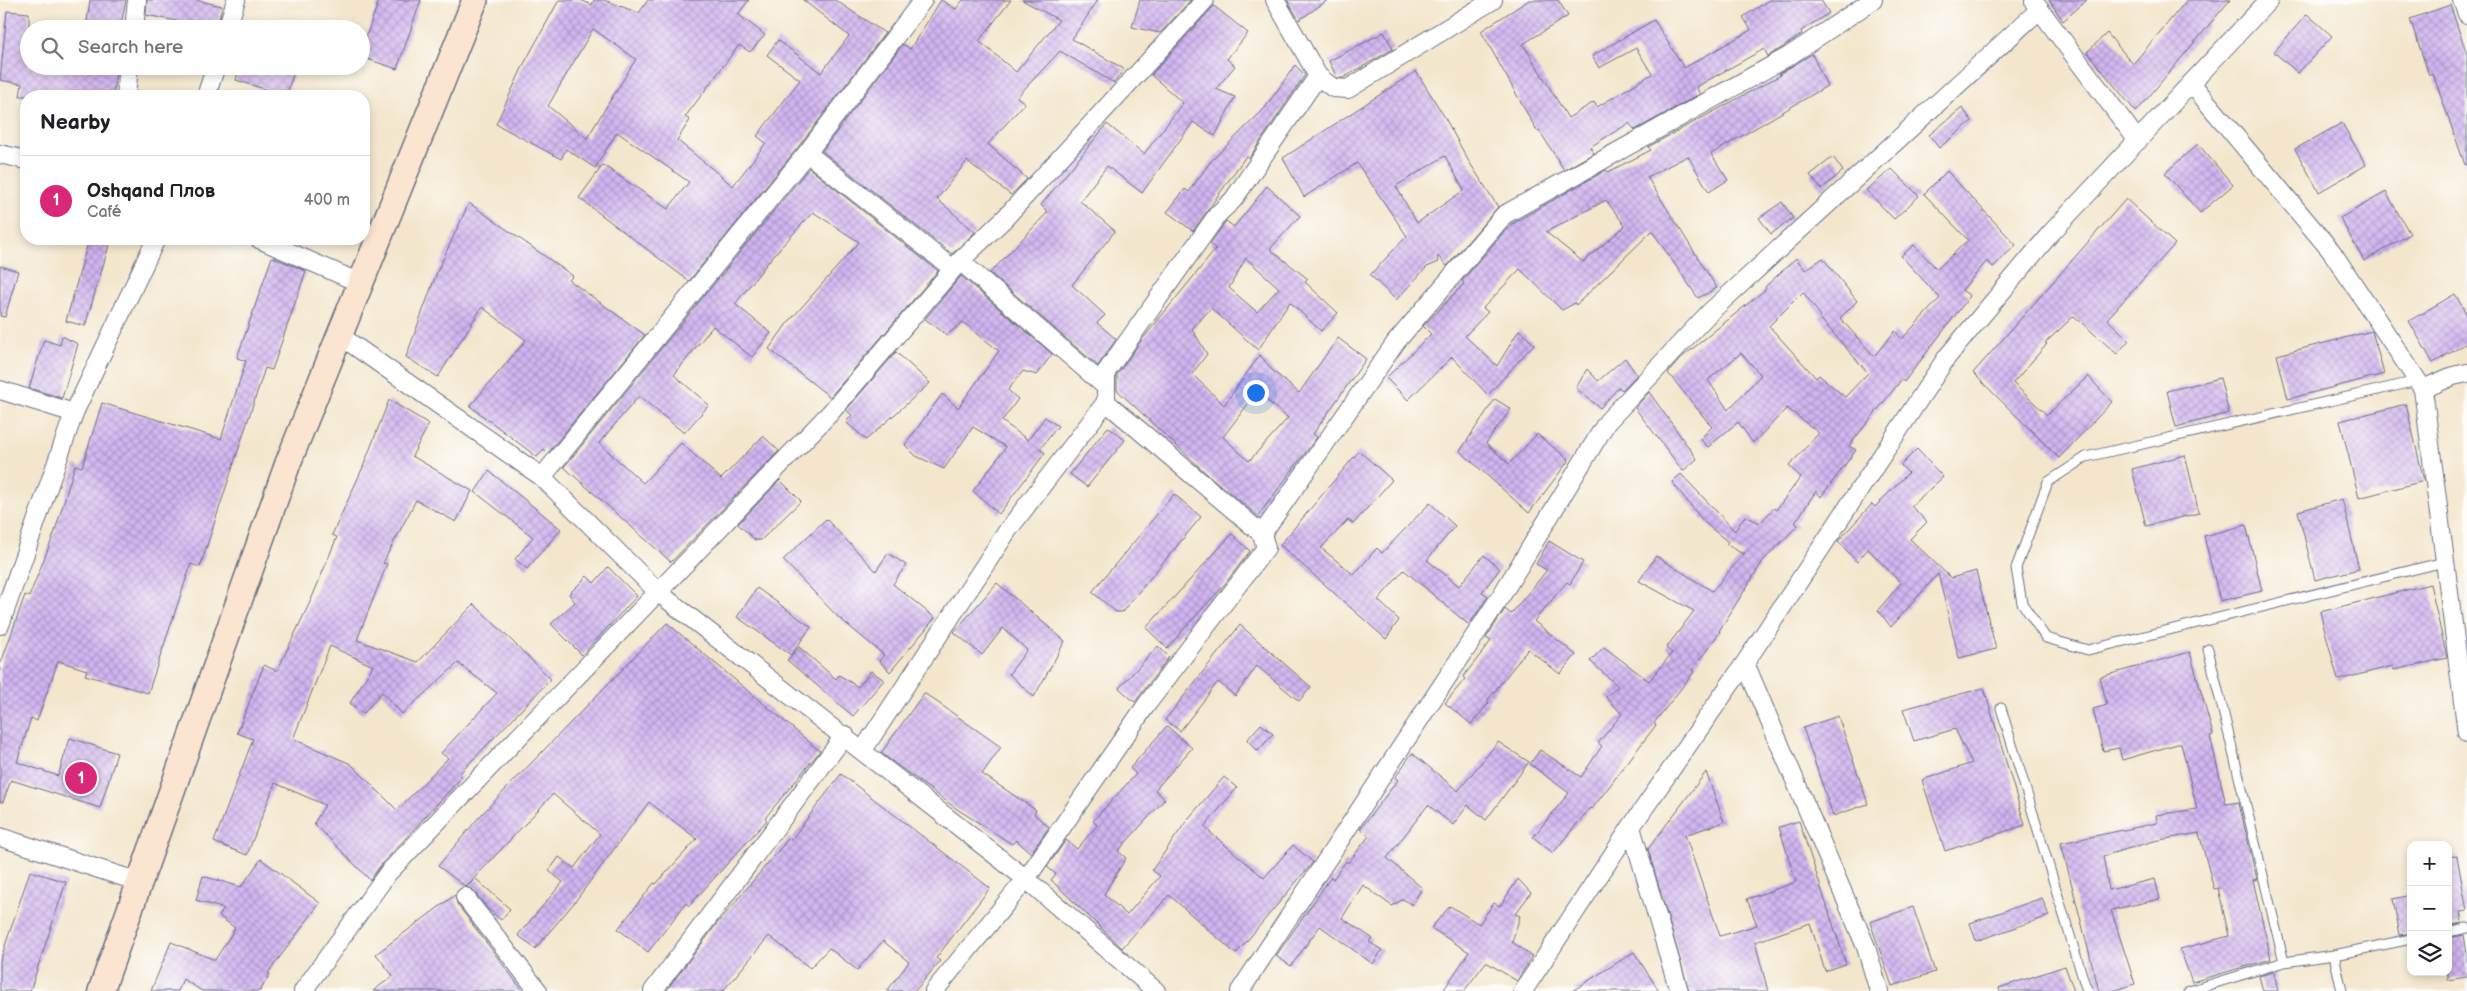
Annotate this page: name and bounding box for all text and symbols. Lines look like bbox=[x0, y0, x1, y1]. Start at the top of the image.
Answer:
search box bbox=[20, 20, 370, 75]
icon: search bbox=[38, 34, 66, 62]
text: Search here bbox=[78, 36, 183, 59]
text: Nearby bbox=[40, 110, 110, 135]
text: Oshqand Плов bbox=[87, 180, 215, 203]
text: 1 bbox=[53, 191, 59, 210]
text: 400 m bbox=[304, 191, 350, 210]
text: Café bbox=[87, 203, 121, 222]
your location bbox=[1243, 380, 1269, 406]
pin: 1 bbox=[65, 759, 97, 797]
map controls bbox=[2407, 841, 2452, 976]
button: + bbox=[2407, 841, 2452, 886]
button: − bbox=[2407, 886, 2452, 931]
button: layers bbox=[2407, 931, 2452, 976]

